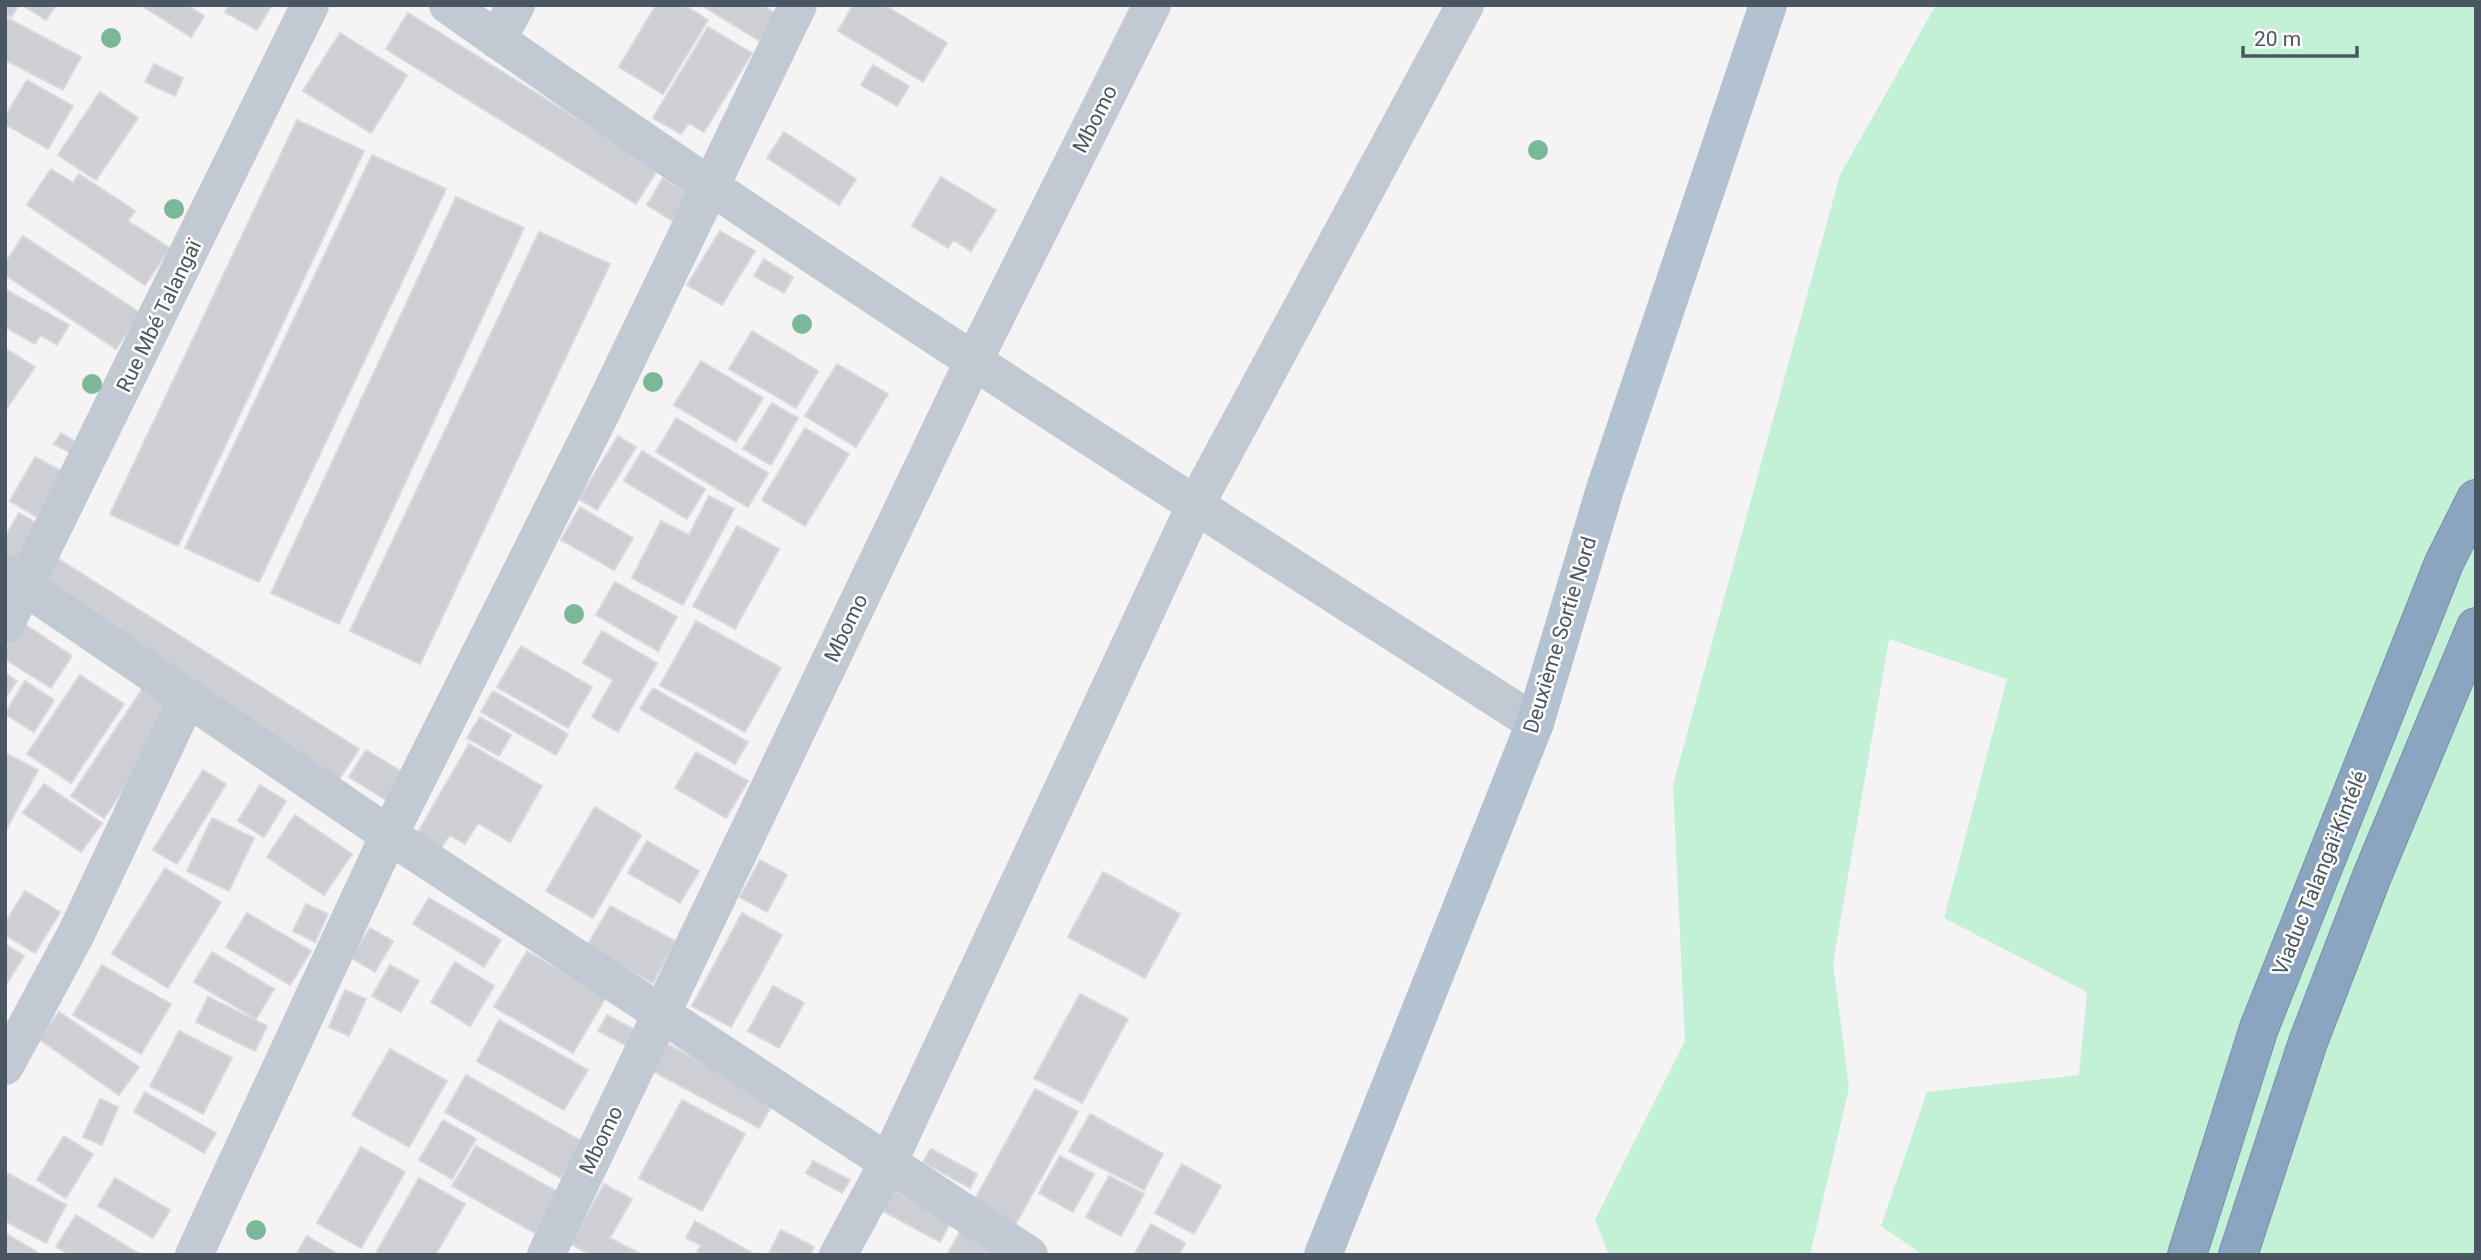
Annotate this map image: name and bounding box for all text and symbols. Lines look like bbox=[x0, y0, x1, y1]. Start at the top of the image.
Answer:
scale bar bbox=[2243, 14, 2357, 58]
text: 20 m bbox=[2254, 27, 2301, 51]
street label: Mbomo bbox=[1068, 81, 1122, 157]
street label: Rue Mbé Talangaï bbox=[112, 235, 207, 396]
street label: Deuxième Sortie Nord bbox=[1519, 534, 1601, 736]
street label: Mbomo bbox=[819, 590, 873, 666]
street label: Viaduc Talangaï-Kintélé bbox=[2268, 767, 2372, 979]
street label: Mbomo bbox=[574, 1102, 628, 1178]

